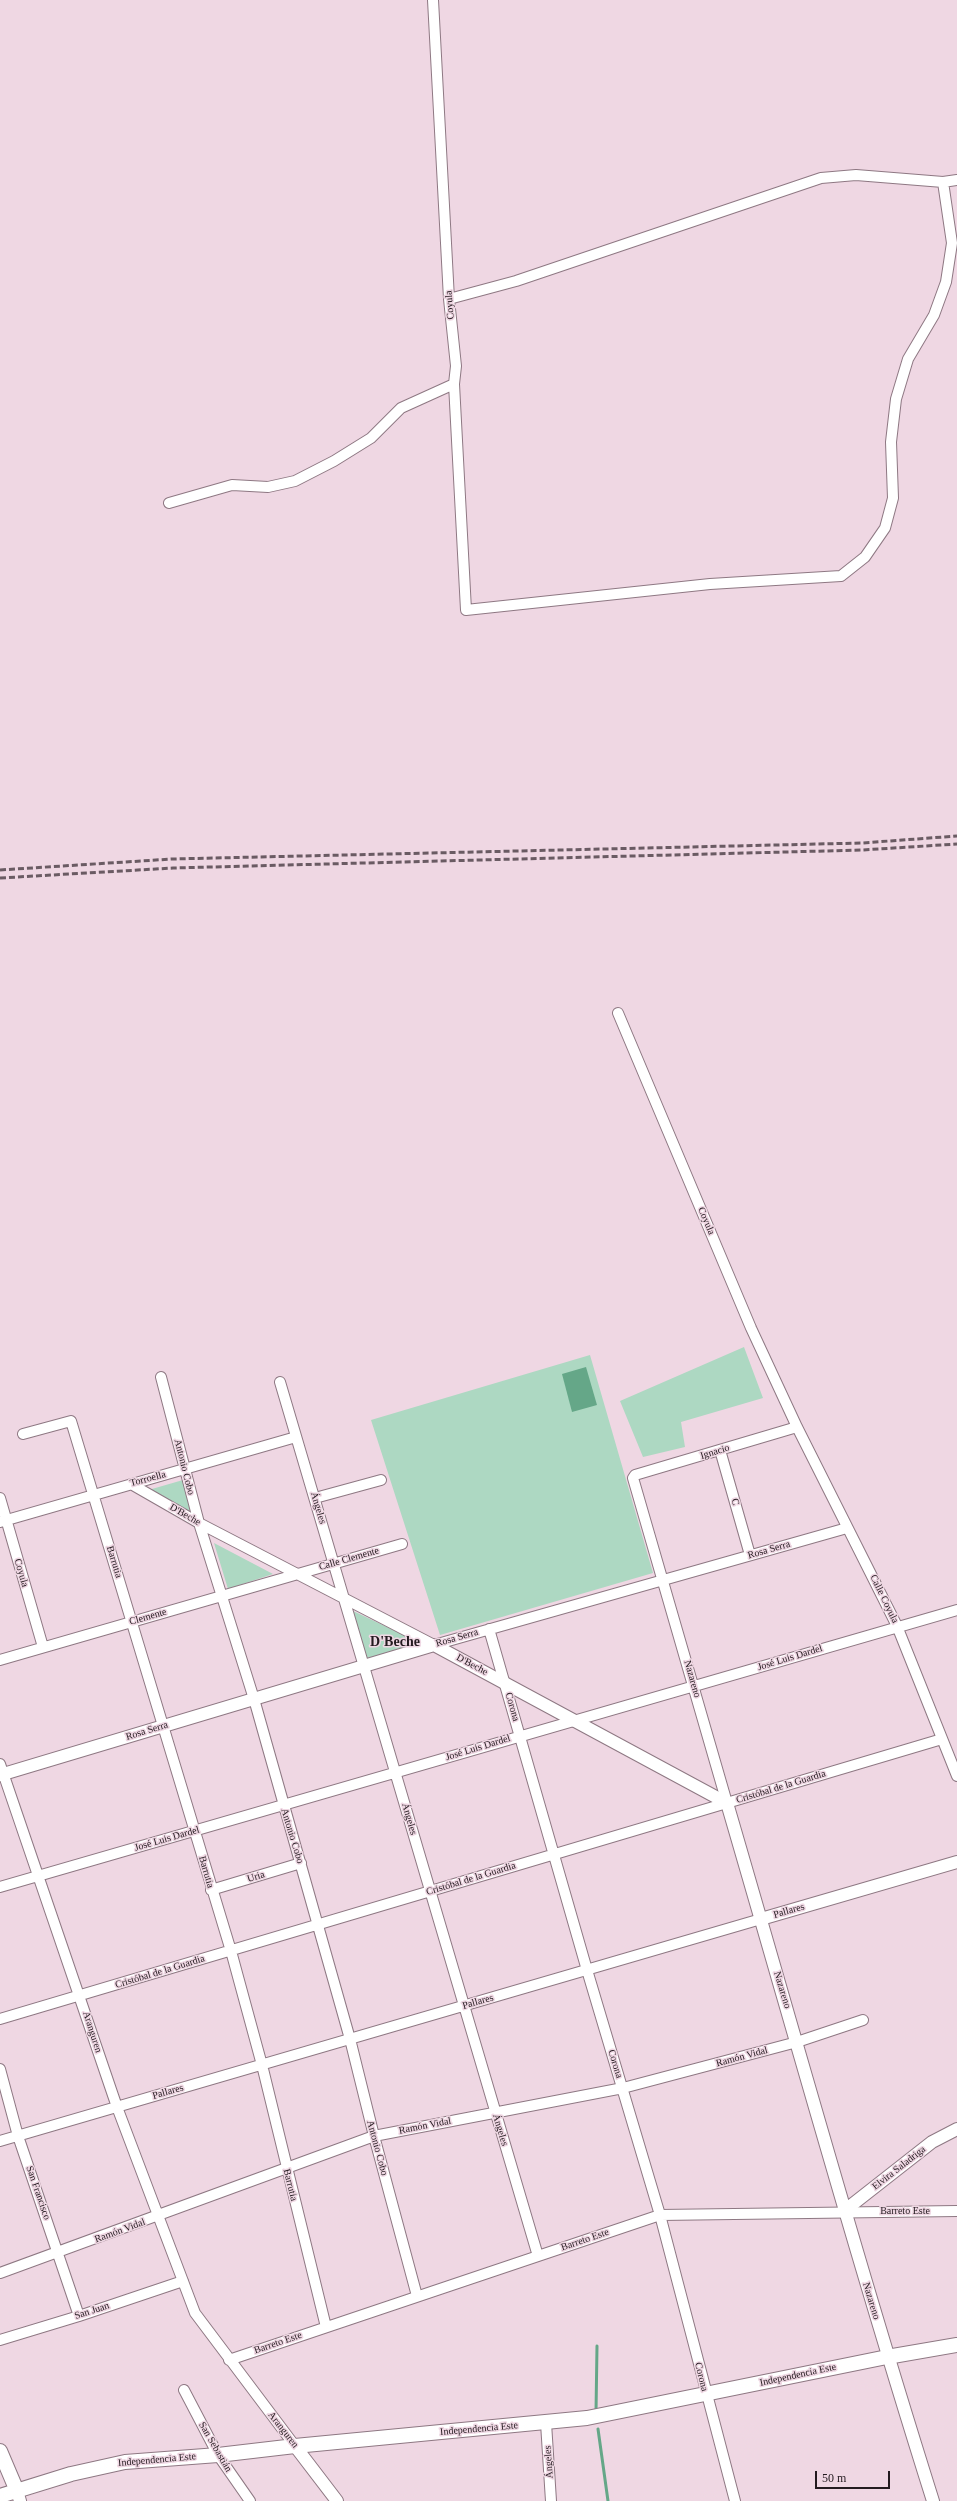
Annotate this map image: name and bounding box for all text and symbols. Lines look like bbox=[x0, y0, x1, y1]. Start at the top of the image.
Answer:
street label: Coyula bbox=[443, 290, 457, 320]
street label: Coyula bbox=[695, 1205, 717, 1237]
street label: Antonio Cobo bbox=[171, 1438, 197, 1496]
street label: Ignacio bbox=[699, 1442, 731, 1462]
street label: Torroella bbox=[129, 1468, 167, 1490]
street label: Ángeles bbox=[307, 1491, 329, 1525]
street label: C bbox=[728, 1497, 742, 1507]
street label: D'Beche bbox=[167, 1501, 203, 1529]
street label: Rosa Serra bbox=[746, 1538, 792, 1562]
street label: Barrutia bbox=[103, 1545, 125, 1579]
street label: Calle Clemente bbox=[318, 1545, 380, 1573]
street label: Coyula bbox=[11, 1557, 31, 1589]
street label: Calle Coyula bbox=[867, 1573, 901, 1625]
street label: Clemente bbox=[128, 1606, 168, 1628]
street label: Rosa Serra bbox=[434, 1626, 480, 1650]
district label: D'Beche bbox=[370, 1634, 420, 1650]
street label: José Luis Dardel bbox=[756, 1642, 824, 1674]
street label: D'Beche bbox=[454, 1652, 490, 1678]
street label: Nazareno bbox=[681, 1659, 703, 1699]
street label: Corona bbox=[502, 1691, 522, 1723]
street label: Rosa Serra bbox=[124, 1719, 170, 1743]
street label: José Luis Dardel bbox=[444, 1732, 512, 1764]
street label: Cristóbal de la Guardia bbox=[735, 1768, 827, 1806]
street label: Ángeles bbox=[399, 1802, 419, 1836]
street label: Antonio Cobo bbox=[278, 1807, 306, 1865]
street label: José Luis Dardel bbox=[133, 1824, 201, 1854]
street label: Barrutia bbox=[196, 1855, 216, 1889]
street label: Cristóbal de la Guardia bbox=[425, 1860, 517, 1898]
street label: Uria bbox=[246, 1869, 266, 1885]
street label: Pallares bbox=[772, 1901, 806, 1921]
street label: Cristóbal de la Guardia bbox=[114, 1953, 206, 1991]
street label: Nazareno bbox=[771, 1970, 793, 2010]
street label: Pallares bbox=[461, 1992, 495, 2012]
street label: Aranguren bbox=[80, 2010, 104, 2054]
street label: Ramón Vidal bbox=[715, 2044, 769, 2070]
street label: Corona bbox=[605, 2048, 625, 2080]
street label: Pallares bbox=[151, 2082, 185, 2102]
street label: Ángeles bbox=[489, 2113, 511, 2147]
street label: Ramón Vidal bbox=[398, 2115, 452, 2137]
street label: Antonio Cobo bbox=[364, 2119, 390, 2177]
street label: Elvira Saladriga bbox=[870, 2143, 928, 2193]
street label: San Francisco bbox=[23, 2164, 53, 2222]
street label: Barrutia bbox=[280, 2168, 300, 2202]
street label: Barreto Este bbox=[880, 2205, 930, 2217]
street label: Ramón Vidal bbox=[93, 2216, 147, 2246]
street label: Barreto Este bbox=[560, 2226, 610, 2254]
street label: Nazareno bbox=[860, 2281, 882, 2321]
street label: San Juan bbox=[73, 2300, 111, 2322]
street label: Barreto Este bbox=[253, 2329, 303, 2357]
street label: Corona bbox=[692, 2361, 710, 2393]
street label: Independencia Este bbox=[759, 2361, 837, 2389]
street label: Aranguren bbox=[265, 2409, 301, 2451]
street label: San Sebastián bbox=[196, 2420, 234, 2474]
street label: Independencia Este bbox=[440, 2420, 518, 2438]
street label: Ángeles bbox=[542, 2445, 556, 2479]
street label: Independencia Este bbox=[118, 2451, 196, 2469]
scale bar bbox=[817, 2463, 892, 2489]
text: 50 m bbox=[822, 2471, 846, 2485]

